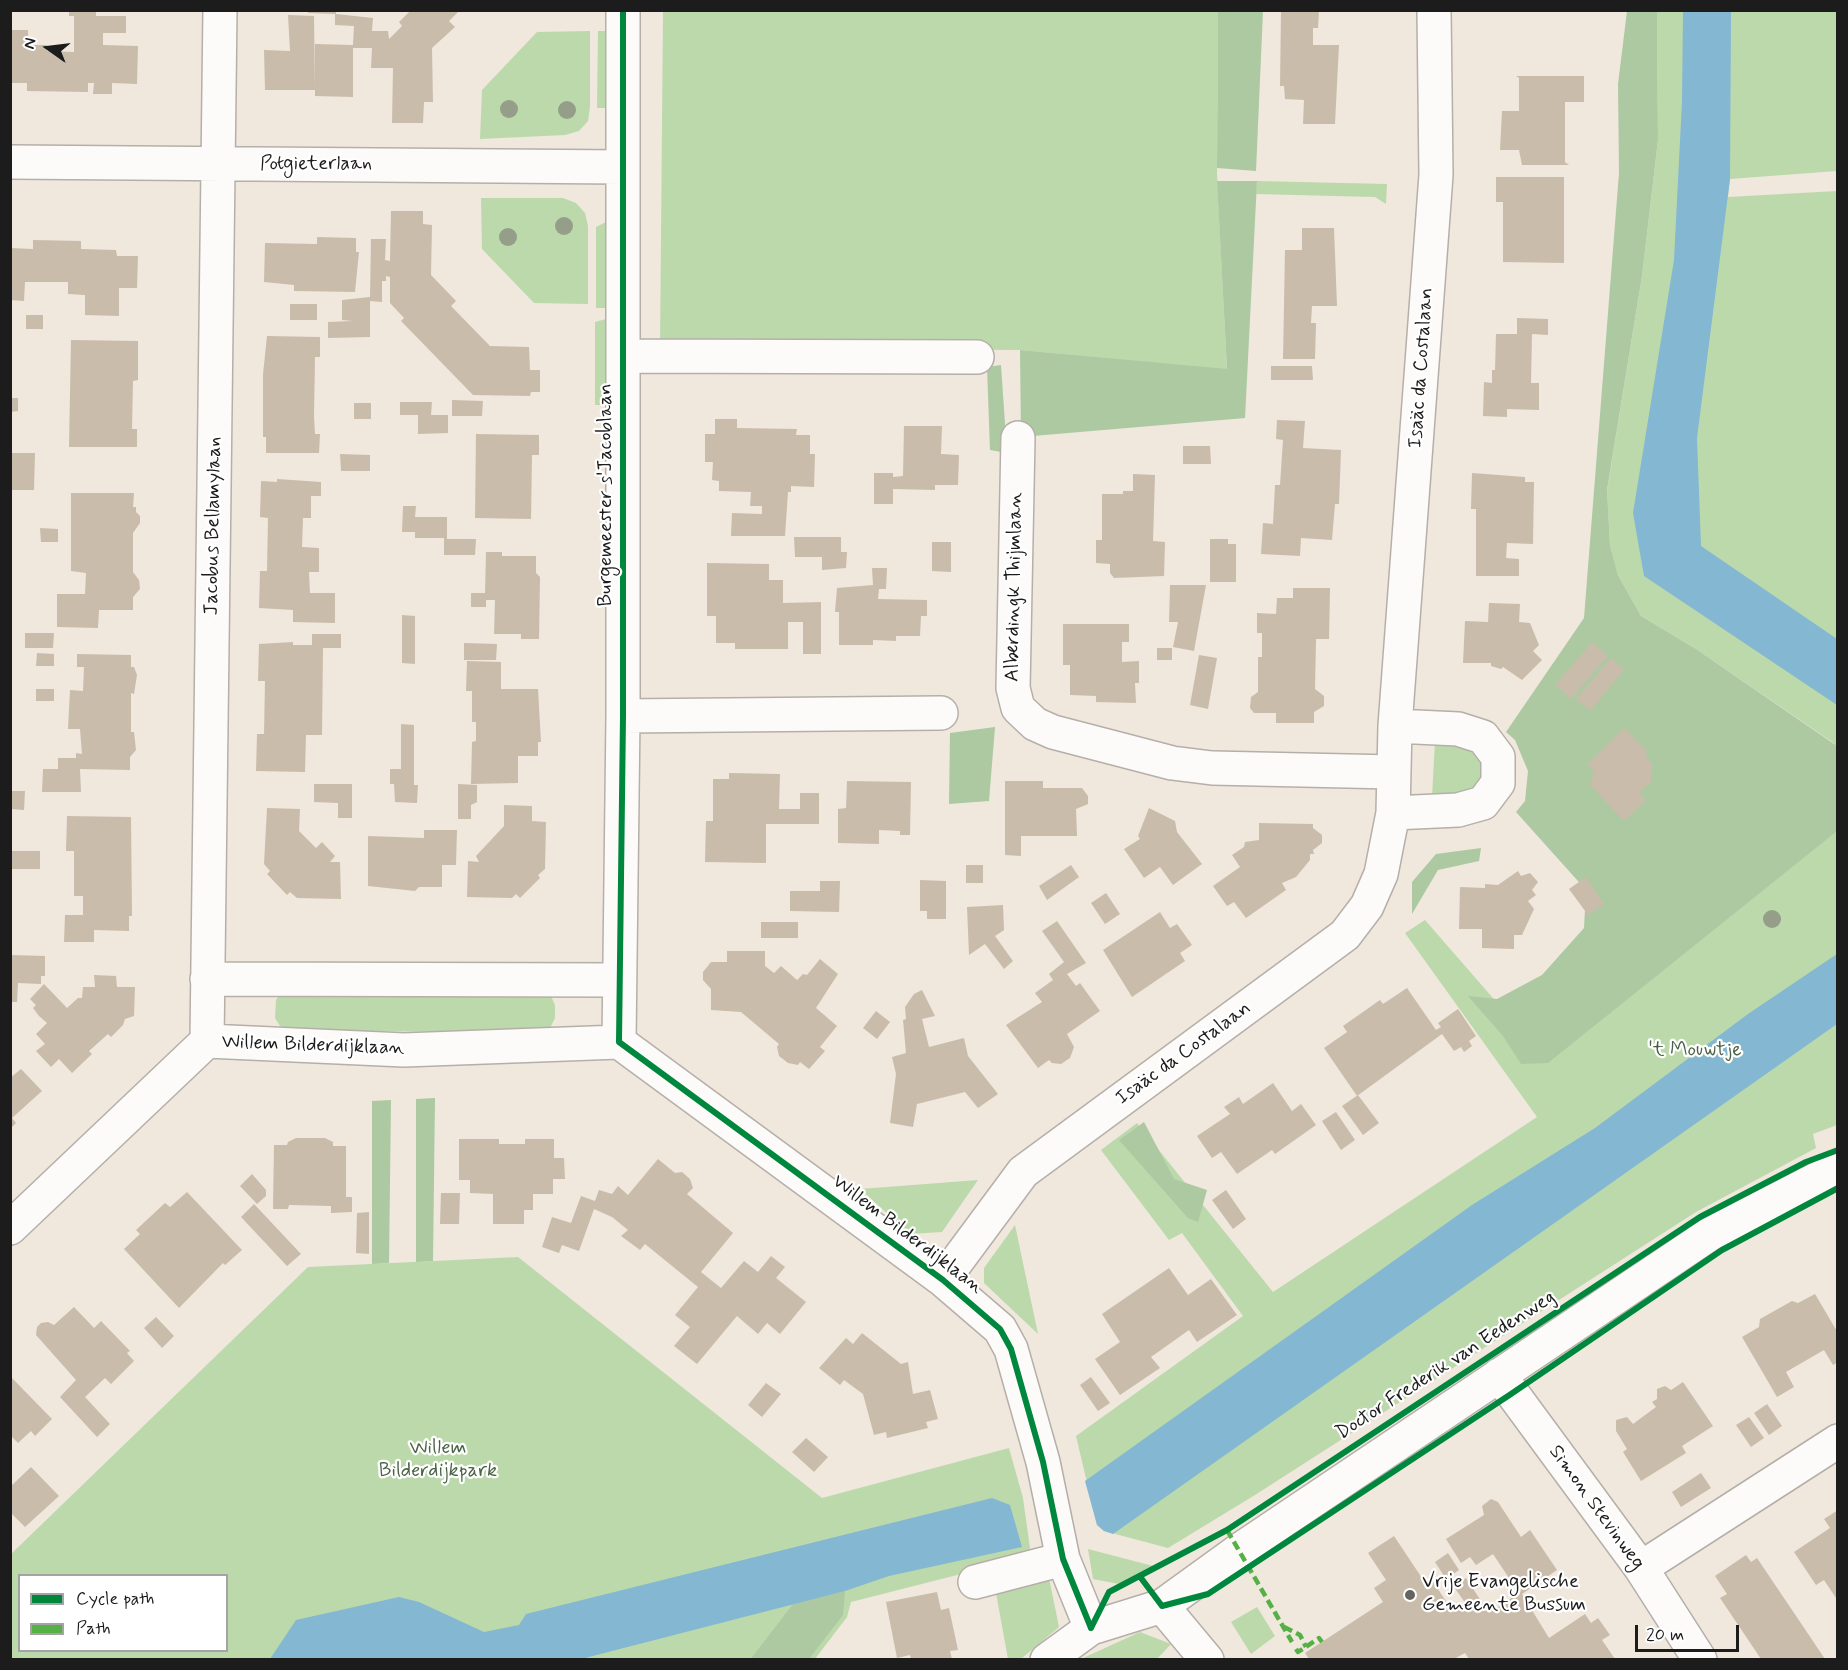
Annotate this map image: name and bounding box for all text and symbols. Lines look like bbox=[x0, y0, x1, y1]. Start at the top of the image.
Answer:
north arrow bbox=[18, 18, 78, 78]
text: N bbox=[19, 36, 42, 51]
street label: Potgieterlaan bbox=[260, 153, 372, 177]
street label: Isaäc da Costalaan bbox=[1404, 287, 1440, 449]
street label: Burgemeester s'Jacoblaan bbox=[595, 383, 619, 607]
street label: Jacobus Bellamylaan bbox=[200, 436, 228, 616]
street label: Alberdingk Thijmlaan bbox=[1001, 492, 1029, 682]
street label: Isaäc da Costalaan bbox=[1112, 997, 1256, 1111]
street label: Willem Bilderdijklaan bbox=[221, 1031, 405, 1061]
park label: 't Mouwtje bbox=[1648, 1039, 1742, 1063]
street label: Willem Bilderdijklaan bbox=[827, 1170, 987, 1300]
street label: Doctor Frederik van Eedenweg bbox=[1332, 1286, 1560, 1446]
park label: Willem Bilderdijkpark bbox=[379, 1437, 497, 1484]
street label: Simon Stevinweg bbox=[1543, 1441, 1649, 1575]
place label: Vrije Evangelische Gemeente Bussum bbox=[1422, 1571, 1586, 1618]
legend bbox=[18, 1574, 228, 1652]
text: Cycle path bbox=[76, 1587, 154, 1611]
marker: Vrije Evangelische Gemeente Bussum bbox=[1403, 1588, 1417, 1602]
scale bar bbox=[1638, 1613, 1742, 1651]
text: Path bbox=[76, 1617, 111, 1641]
text: 20 m bbox=[1646, 1623, 1684, 1647]

